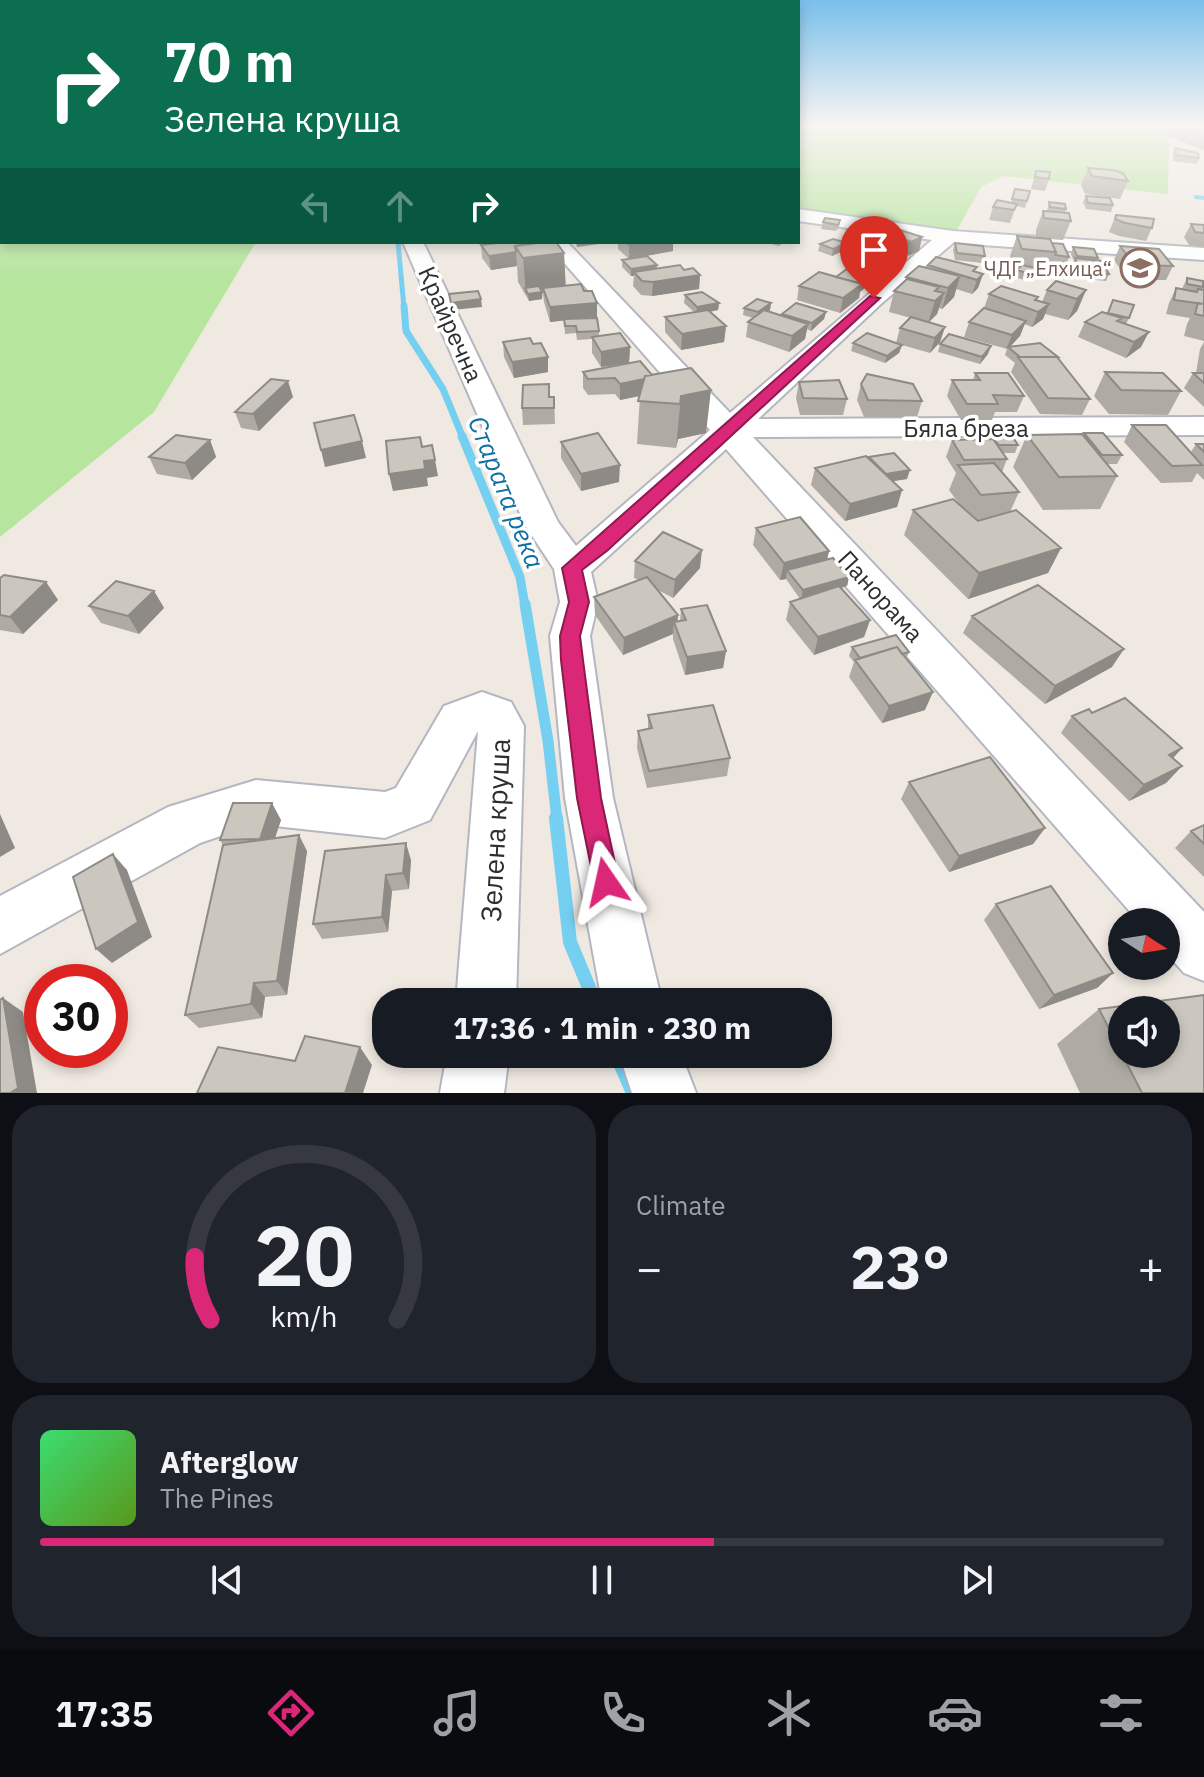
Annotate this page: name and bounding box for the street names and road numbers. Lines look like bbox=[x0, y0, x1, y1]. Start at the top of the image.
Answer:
street label: Крайречна bbox=[411, 261, 491, 387]
street label: Бяла бреза bbox=[903, 412, 1029, 444]
street label: Панорама bbox=[831, 543, 931, 649]
street label: Зелена круша bbox=[472, 737, 518, 923]

